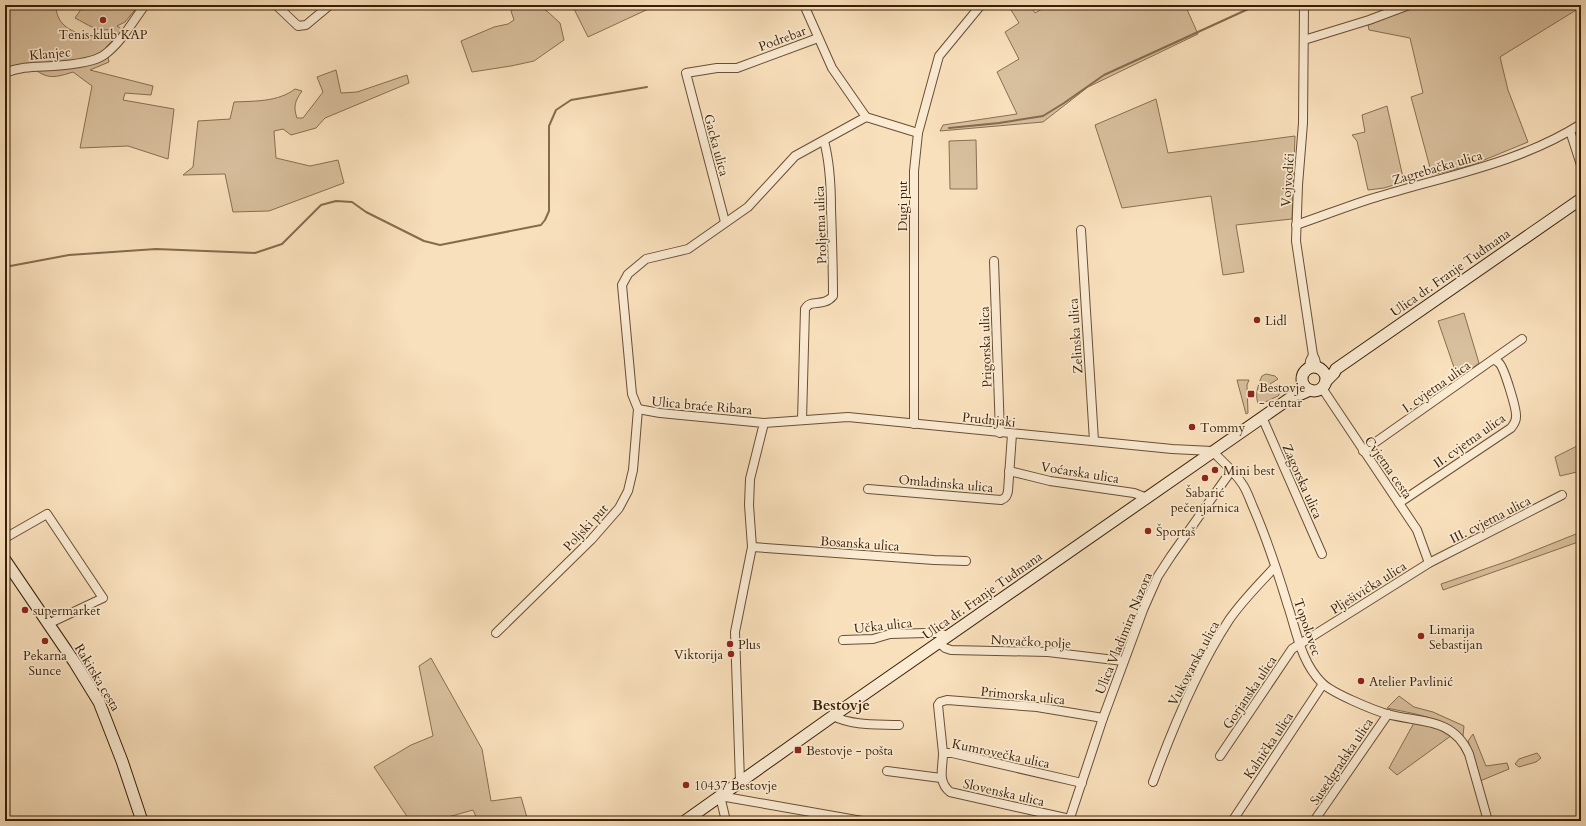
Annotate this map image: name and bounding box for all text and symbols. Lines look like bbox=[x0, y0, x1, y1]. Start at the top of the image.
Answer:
marker: Tenis klub KAP bbox=[98, 15, 108, 25]
street label: Podrebar bbox=[756, 22, 809, 56]
place label: Tenis klub KAP bbox=[59, 26, 148, 44]
street label: Klanjec bbox=[29, 43, 72, 65]
street label: Gacka ulica bbox=[699, 112, 733, 179]
street label: Zagrebačka ulica bbox=[1390, 146, 1485, 189]
street label: Vojvodići bbox=[1277, 152, 1299, 208]
street label: Dugi put bbox=[894, 181, 912, 231]
street label: Proljetna ulica bbox=[811, 185, 831, 265]
street label: Ulica dr. Franje Tuđmana bbox=[1387, 224, 1514, 321]
street label: Zelinska ulica bbox=[1064, 297, 1088, 374]
street label: Prigorska ulica bbox=[976, 306, 996, 388]
place label: Lidl bbox=[1265, 312, 1287, 330]
marker: Lidl bbox=[1252, 315, 1262, 325]
street label: I. cvjetna ulica bbox=[1399, 356, 1475, 417]
place label: Bestovje - centar bbox=[1259, 379, 1305, 412]
marker: Bestovje - centar bbox=[1246, 389, 1256, 399]
street label: Ulica braće Ribara bbox=[651, 393, 753, 419]
street label: Prudnjaki bbox=[961, 408, 1017, 432]
street label: II. cvjetna ulica bbox=[1430, 409, 1509, 472]
place label: Tommy bbox=[1200, 419, 1246, 437]
marker: Tommy bbox=[1187, 422, 1197, 432]
street label: Cvjetna cesta bbox=[1360, 433, 1417, 503]
street label: Zagorska ulica bbox=[1278, 441, 1327, 522]
street label: Voćarska ulica bbox=[1039, 458, 1121, 488]
place label: Mini best bbox=[1223, 462, 1275, 480]
marker: Mini best bbox=[1210, 465, 1220, 475]
street label: Omladinska ulica bbox=[898, 471, 994, 497]
marker: Šabarić pečenjarnica bbox=[1200, 473, 1210, 483]
place label: Šabarić pečenjarnica bbox=[1171, 484, 1240, 517]
street label: III. cvjetna ulica bbox=[1447, 492, 1534, 548]
street label: Poljski put bbox=[559, 500, 612, 555]
place label: Športaš bbox=[1156, 523, 1195, 541]
marker: Športaš bbox=[1143, 526, 1153, 536]
street label: Bosanska ulica bbox=[820, 532, 900, 556]
street label: Ulica dr. Franje Tuđmana bbox=[919, 547, 1046, 644]
street label: Plješivička ulica bbox=[1327, 557, 1410, 618]
street label: Ulica Vladimira Nazora bbox=[1091, 569, 1157, 697]
street label: Topolovec bbox=[1289, 596, 1325, 658]
place label: supermarket bbox=[33, 602, 100, 620]
marker: supermarket bbox=[20, 605, 30, 615]
street label: Učka ulica bbox=[853, 614, 913, 638]
street label: Vukovarska ulica bbox=[1164, 618, 1224, 709]
place label: Limarija Sebastijan bbox=[1429, 621, 1483, 654]
street label: Novačko polje bbox=[990, 631, 1072, 653]
marker: Limarija Sebastijan bbox=[1416, 631, 1426, 641]
marker: Pekarna Sunce bbox=[40, 636, 50, 646]
place label: Plus bbox=[738, 636, 760, 654]
marker: Plus bbox=[725, 639, 735, 649]
street label: Rakitska cesta bbox=[70, 640, 125, 715]
place label: Viktorija bbox=[674, 646, 723, 664]
place label: Pekarna Sunce bbox=[23, 647, 67, 680]
marker: Viktorija bbox=[726, 649, 736, 659]
street label: Gorjanska ulica bbox=[1219, 652, 1281, 733]
place label: Atelier Pavlinić bbox=[1369, 673, 1453, 691]
marker: Atelier Pavlinić bbox=[1356, 676, 1366, 686]
street label: Primorska ulica bbox=[980, 683, 1066, 709]
district label: Bestovje bbox=[812, 695, 870, 715]
street label: Kalnička ulica bbox=[1240, 708, 1298, 783]
street label: Susedgradska ulica bbox=[1306, 714, 1378, 809]
street label: Kumrovečka ulica bbox=[950, 735, 1052, 773]
place label: Bestovje - pošta bbox=[806, 742, 894, 760]
marker: Bestovje - pošta bbox=[793, 745, 803, 755]
street label: Slovenska ulica bbox=[961, 775, 1046, 811]
place label: 10437 Bestovje bbox=[694, 777, 777, 795]
marker: 10437 Bestovje bbox=[681, 780, 691, 790]

